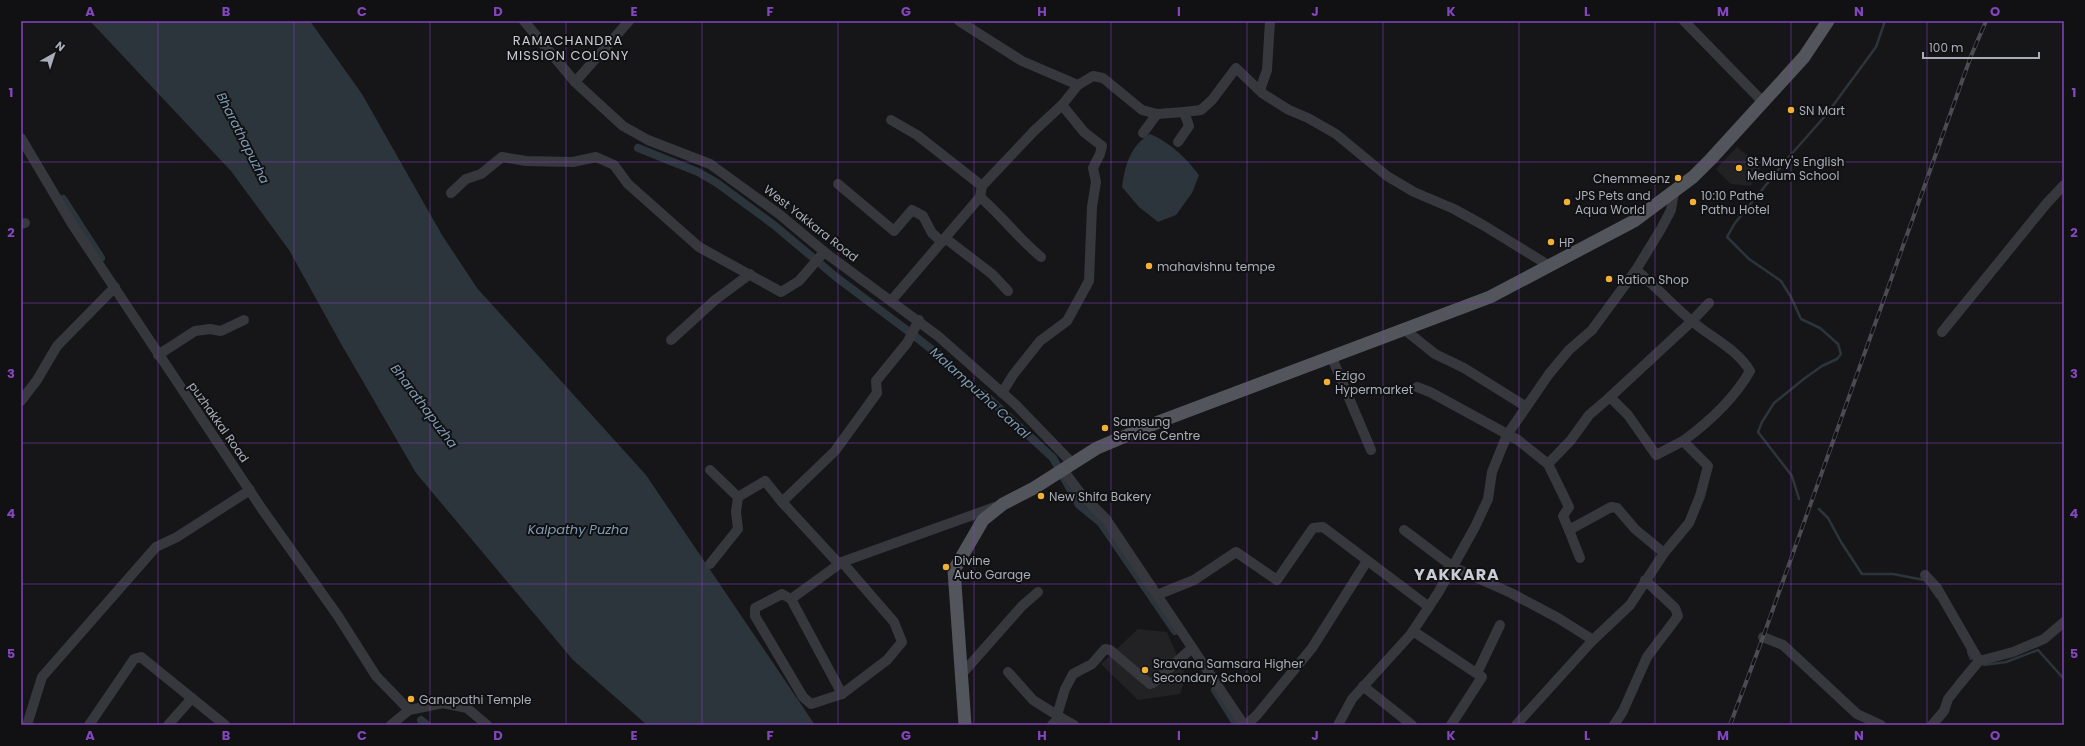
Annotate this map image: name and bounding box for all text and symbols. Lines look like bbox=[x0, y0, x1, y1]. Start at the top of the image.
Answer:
text: A bbox=[85, 2, 95, 21]
text: B bbox=[222, 2, 231, 21]
text: C bbox=[357, 2, 367, 21]
text: D bbox=[493, 2, 503, 21]
text: E bbox=[630, 2, 638, 21]
text: F bbox=[766, 2, 774, 21]
text: G bbox=[901, 2, 911, 21]
text: H bbox=[1037, 2, 1047, 21]
text: I bbox=[1177, 2, 1181, 21]
text: J bbox=[1311, 2, 1319, 21]
text: K bbox=[1446, 2, 1456, 21]
text: L bbox=[1584, 2, 1590, 21]
text: M bbox=[1717, 2, 1729, 21]
text: N bbox=[1854, 2, 1864, 21]
text: O bbox=[1990, 2, 2000, 21]
district label: RAMACHANDRA MISSION COLONY bbox=[507, 31, 629, 65]
north arrow bbox=[34, 34, 74, 74]
scale bar bbox=[1923, 34, 2039, 60]
text: N bbox=[52, 37, 69, 55]
text: 100 m bbox=[1929, 39, 1963, 56]
text: 1 bbox=[9, 83, 13, 102]
text: 1 bbox=[2072, 83, 2076, 102]
water label: Bharathapuzha bbox=[212, 89, 274, 187]
place label: SN Mart bbox=[1799, 102, 1845, 119]
marker: SN Mart bbox=[1786, 105, 1796, 115]
place label: St Mary's English Medium School bbox=[1747, 153, 1844, 184]
marker: St Mary's English Medium School bbox=[1734, 163, 1744, 173]
place label: Chemmeenz bbox=[1593, 170, 1670, 187]
marker: Chemmeenz bbox=[1673, 173, 1683, 183]
street label: West Yakkara Road bbox=[760, 181, 862, 265]
place label: JPS Pets and Aqua World bbox=[1575, 187, 1651, 218]
place label: 10:10 Pathe Pathu Hotel bbox=[1701, 187, 1770, 218]
marker: JPS Pets and Aqua World bbox=[1562, 197, 1572, 207]
marker: 10:10 Pathe Pathu Hotel bbox=[1688, 197, 1698, 207]
text: 2 bbox=[7, 223, 15, 242]
text: 2 bbox=[2070, 223, 2078, 242]
place label: HP bbox=[1559, 234, 1574, 251]
marker: HP bbox=[1546, 237, 1556, 247]
place label: mahavishnu tempe bbox=[1157, 258, 1275, 275]
marker: mahavishnu tempe bbox=[1144, 261, 1154, 271]
place label: Ration Shop bbox=[1617, 271, 1689, 288]
marker: Ration Shop bbox=[1604, 274, 1614, 284]
water label: Malampuzha Canal bbox=[926, 343, 1035, 444]
water label: Bharathapuzha bbox=[386, 360, 462, 452]
text: 3 bbox=[7, 364, 15, 383]
text: 3 bbox=[2070, 364, 2078, 383]
place label: Ezigo Hypermarket bbox=[1335, 367, 1413, 398]
marker: Ezigo Hypermarket bbox=[1322, 377, 1332, 387]
street label: puzhakkal Road bbox=[185, 378, 253, 466]
place label: Samsung Service Centre bbox=[1113, 413, 1200, 444]
marker: Samsung Service Centre bbox=[1100, 423, 1110, 433]
place label: New Shifa Bakery bbox=[1049, 488, 1151, 505]
marker: New Shifa Bakery bbox=[1036, 491, 1046, 501]
text: 4 bbox=[7, 504, 16, 523]
text: 4 bbox=[2070, 504, 2079, 523]
water label: Kalpathy Puzha bbox=[528, 520, 628, 539]
place label: Divine Auto Garage bbox=[954, 552, 1031, 583]
marker: Divine Auto Garage bbox=[941, 562, 951, 572]
district label: YAKKARA bbox=[1414, 563, 1500, 586]
text: 5 bbox=[7, 644, 15, 663]
text: 5 bbox=[2070, 644, 2078, 663]
place label: Sravana Samsara Higher Secondary School bbox=[1153, 655, 1304, 686]
marker: Sravana Samsara Higher Secondary School bbox=[1140, 665, 1150, 675]
place label: Ganapathi Temple bbox=[419, 691, 531, 708]
marker: Ganapathi Temple bbox=[406, 694, 416, 704]
text: A bbox=[85, 726, 95, 745]
text: B bbox=[222, 726, 231, 745]
text: C bbox=[357, 726, 367, 745]
text: D bbox=[493, 726, 503, 745]
text: E bbox=[630, 726, 638, 745]
text: F bbox=[766, 726, 774, 745]
text: G bbox=[901, 726, 911, 745]
text: H bbox=[1037, 726, 1047, 745]
text: I bbox=[1177, 726, 1181, 745]
text: J bbox=[1311, 726, 1319, 745]
text: K bbox=[1446, 726, 1456, 745]
text: L bbox=[1584, 726, 1590, 745]
text: M bbox=[1717, 726, 1729, 745]
text: N bbox=[1854, 726, 1864, 745]
text: O bbox=[1990, 726, 2000, 745]

